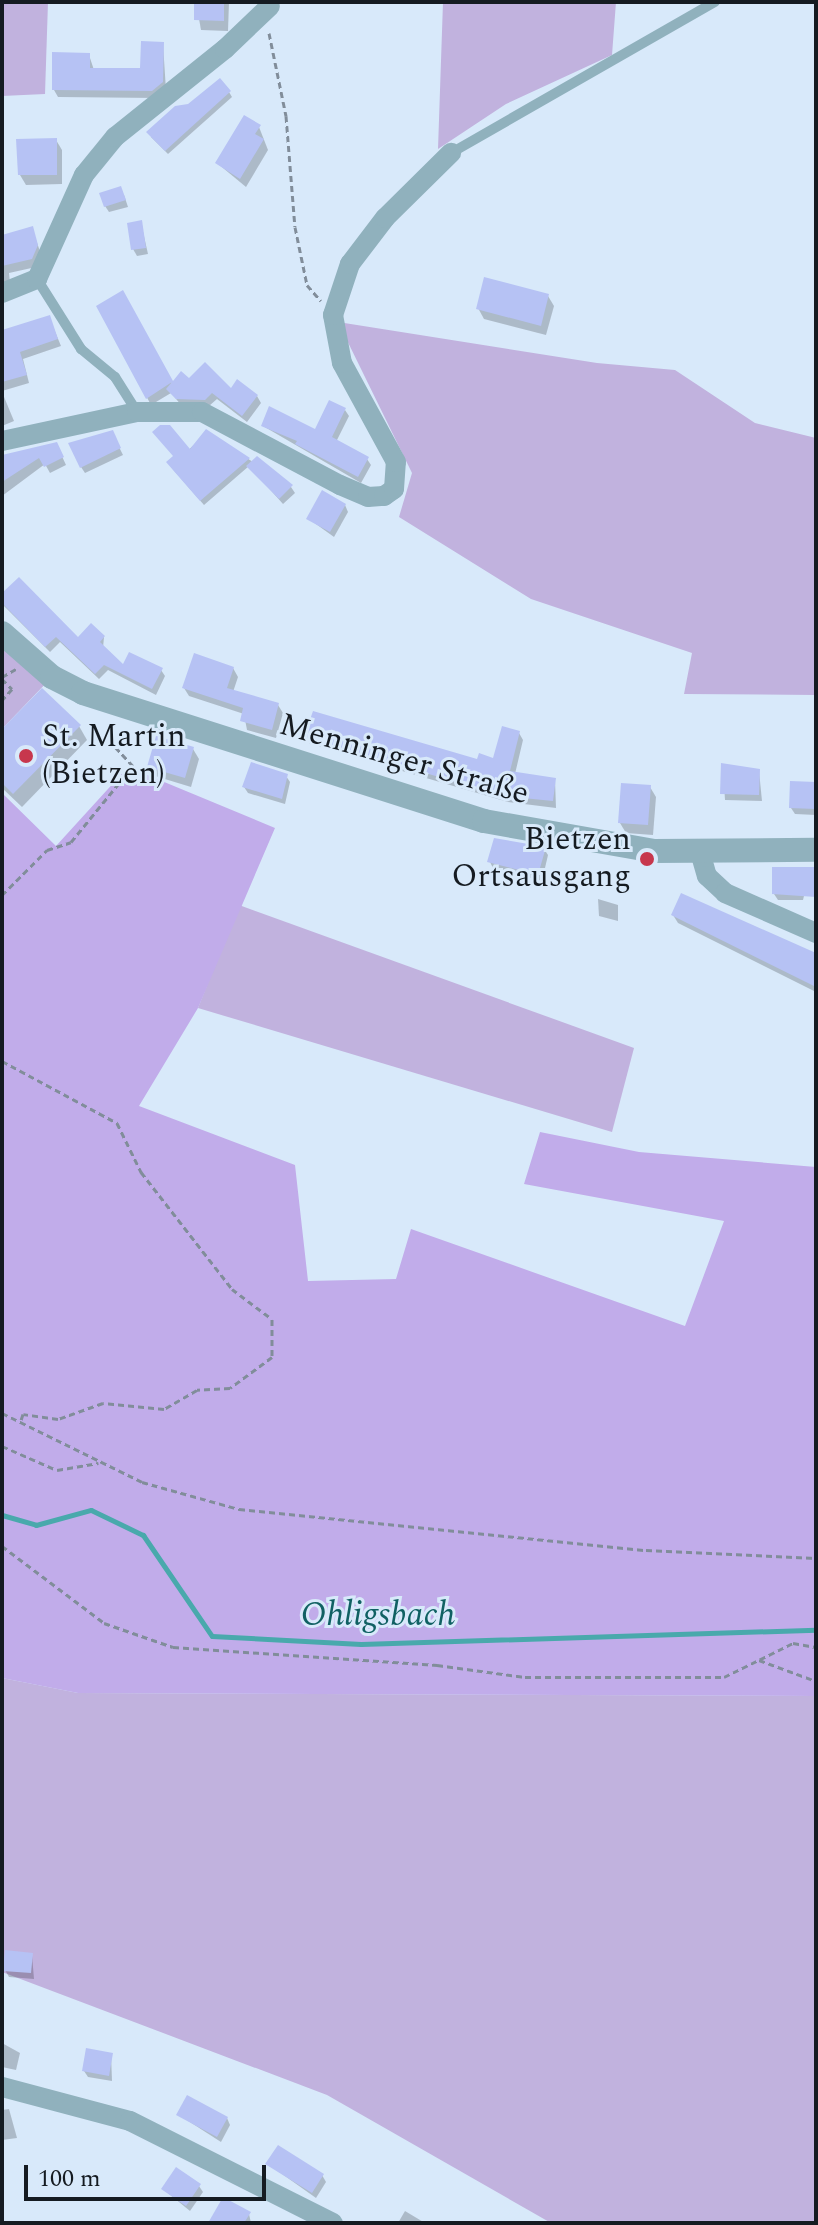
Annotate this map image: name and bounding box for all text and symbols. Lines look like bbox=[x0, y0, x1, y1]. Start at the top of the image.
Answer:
street label: Menninger Straße bbox=[275, 706, 533, 814]
place label: St. Martin (Bietzen) bbox=[42, 719, 186, 794]
marker: St. Martin (Bietzen) bbox=[17, 747, 35, 765]
place label: Bietzen Ortsausgang bbox=[451, 822, 631, 897]
marker: Bietzen Ortsausgang bbox=[638, 850, 656, 868]
water label: Ohligsbach bbox=[301, 1596, 455, 1636]
scale bar bbox=[28, 2149, 270, 2199]
text: 100 m bbox=[38, 2161, 101, 2197]

